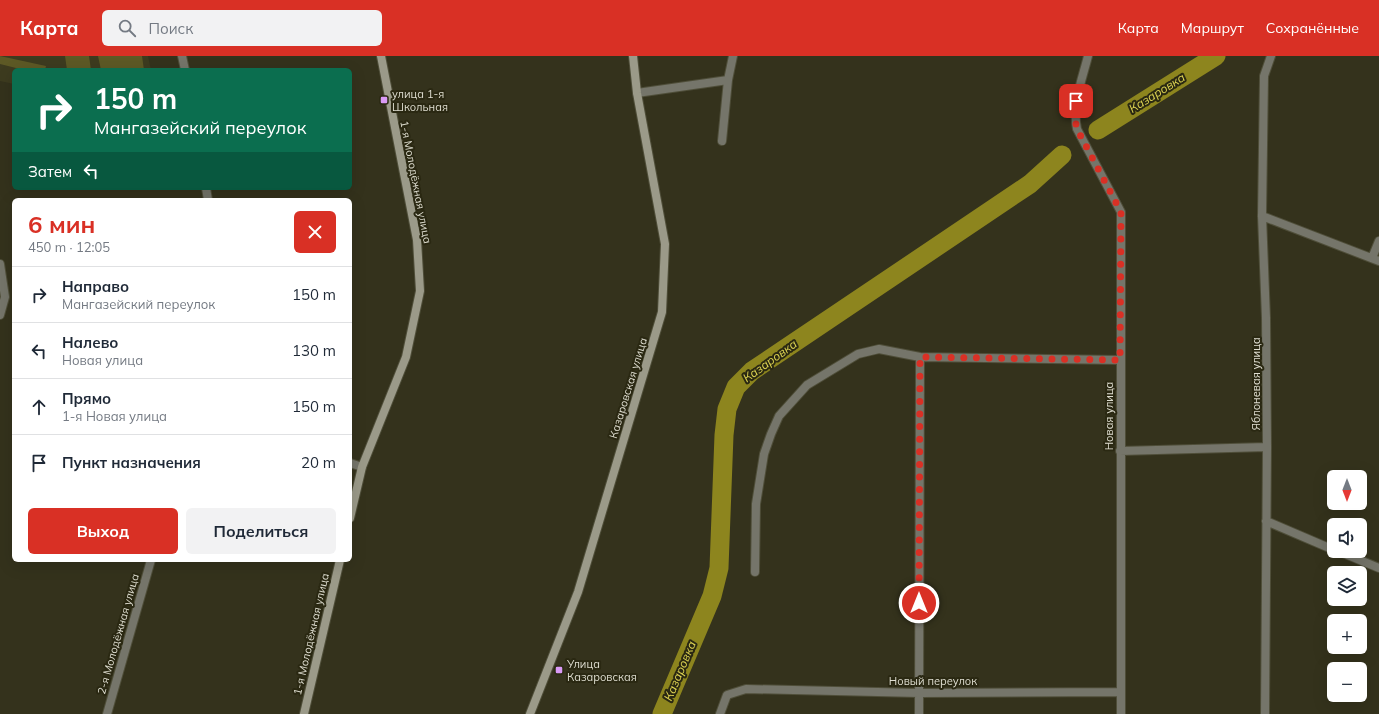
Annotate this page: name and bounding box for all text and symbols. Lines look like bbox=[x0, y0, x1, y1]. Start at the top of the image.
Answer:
search box bbox=[102, 10, 382, 46]
text: Карта bbox=[20, 16, 78, 40]
icon: search bbox=[116, 17, 138, 39]
text: Поиск bbox=[148, 19, 193, 38]
text: Карта bbox=[1118, 19, 1159, 37]
text: Маршрут bbox=[1181, 19, 1244, 37]
text: Сохранённые bbox=[1266, 19, 1359, 37]
water label: Казаровка bbox=[1126, 69, 1188, 116]
text: 150 m bbox=[94, 81, 177, 116]
icon: right bbox=[28, 84, 80, 136]
pin bbox=[1059, 84, 1093, 118]
place label: улица 1-я Школьная bbox=[392, 87, 448, 114]
icon: arrive bbox=[1065, 90, 1087, 112]
marker: улица 1-я Школьная bbox=[379, 95, 389, 105]
text: Мангазейский переулок bbox=[94, 116, 306, 139]
street label: 1-я Молодёжная улица bbox=[397, 119, 435, 245]
icon: left bbox=[80, 160, 102, 182]
text: Затем bbox=[28, 162, 72, 181]
text: 6 мин bbox=[28, 209, 95, 239]
button: close bbox=[294, 211, 336, 253]
text: 450 m · 12:05 bbox=[28, 239, 110, 255]
text: Направо bbox=[62, 277, 129, 296]
icon: right bbox=[28, 284, 50, 306]
text: 150 m bbox=[292, 285, 336, 304]
text: Мангазейский переулок bbox=[62, 296, 215, 312]
text: Налево bbox=[62, 333, 118, 352]
street label: Казаровская улица bbox=[606, 336, 650, 440]
water label: Казаровка bbox=[740, 336, 800, 385]
street label: Яблоневая улица bbox=[1249, 337, 1263, 431]
icon: left bbox=[28, 340, 50, 362]
text: 130 m bbox=[292, 341, 336, 360]
text: Новая улица bbox=[62, 352, 143, 368]
street label: Новая улица bbox=[1102, 382, 1116, 450]
text: Прямо bbox=[62, 389, 111, 408]
icon: ahead bbox=[28, 396, 50, 418]
text: 150 m bbox=[292, 397, 336, 416]
text: 1-я Новая улица bbox=[62, 408, 167, 424]
icon: arrive bbox=[28, 452, 50, 474]
text: Пункт назначения bbox=[62, 453, 201, 472]
text: 20 m bbox=[301, 453, 336, 472]
north arrow bbox=[1327, 470, 1367, 510]
map controls bbox=[1327, 470, 1367, 702]
button: Выход bbox=[28, 508, 178, 554]
button: Поделиться bbox=[186, 508, 336, 554]
button: sound bbox=[1327, 518, 1367, 558]
button: layers bbox=[1327, 566, 1367, 606]
street label: 2-я Молодёжная улица bbox=[94, 572, 142, 696]
street label: 1-я Молодёжная улица bbox=[290, 572, 332, 696]
position arrow bbox=[898, 582, 940, 624]
button: + bbox=[1327, 614, 1367, 654]
water label: Казаровка bbox=[660, 639, 699, 703]
place label: Улица Казаровская bbox=[566, 657, 637, 684]
button: − bbox=[1327, 662, 1367, 702]
marker: Улица Казаровская bbox=[554, 665, 564, 675]
street label: Новый переулок bbox=[889, 674, 977, 688]

